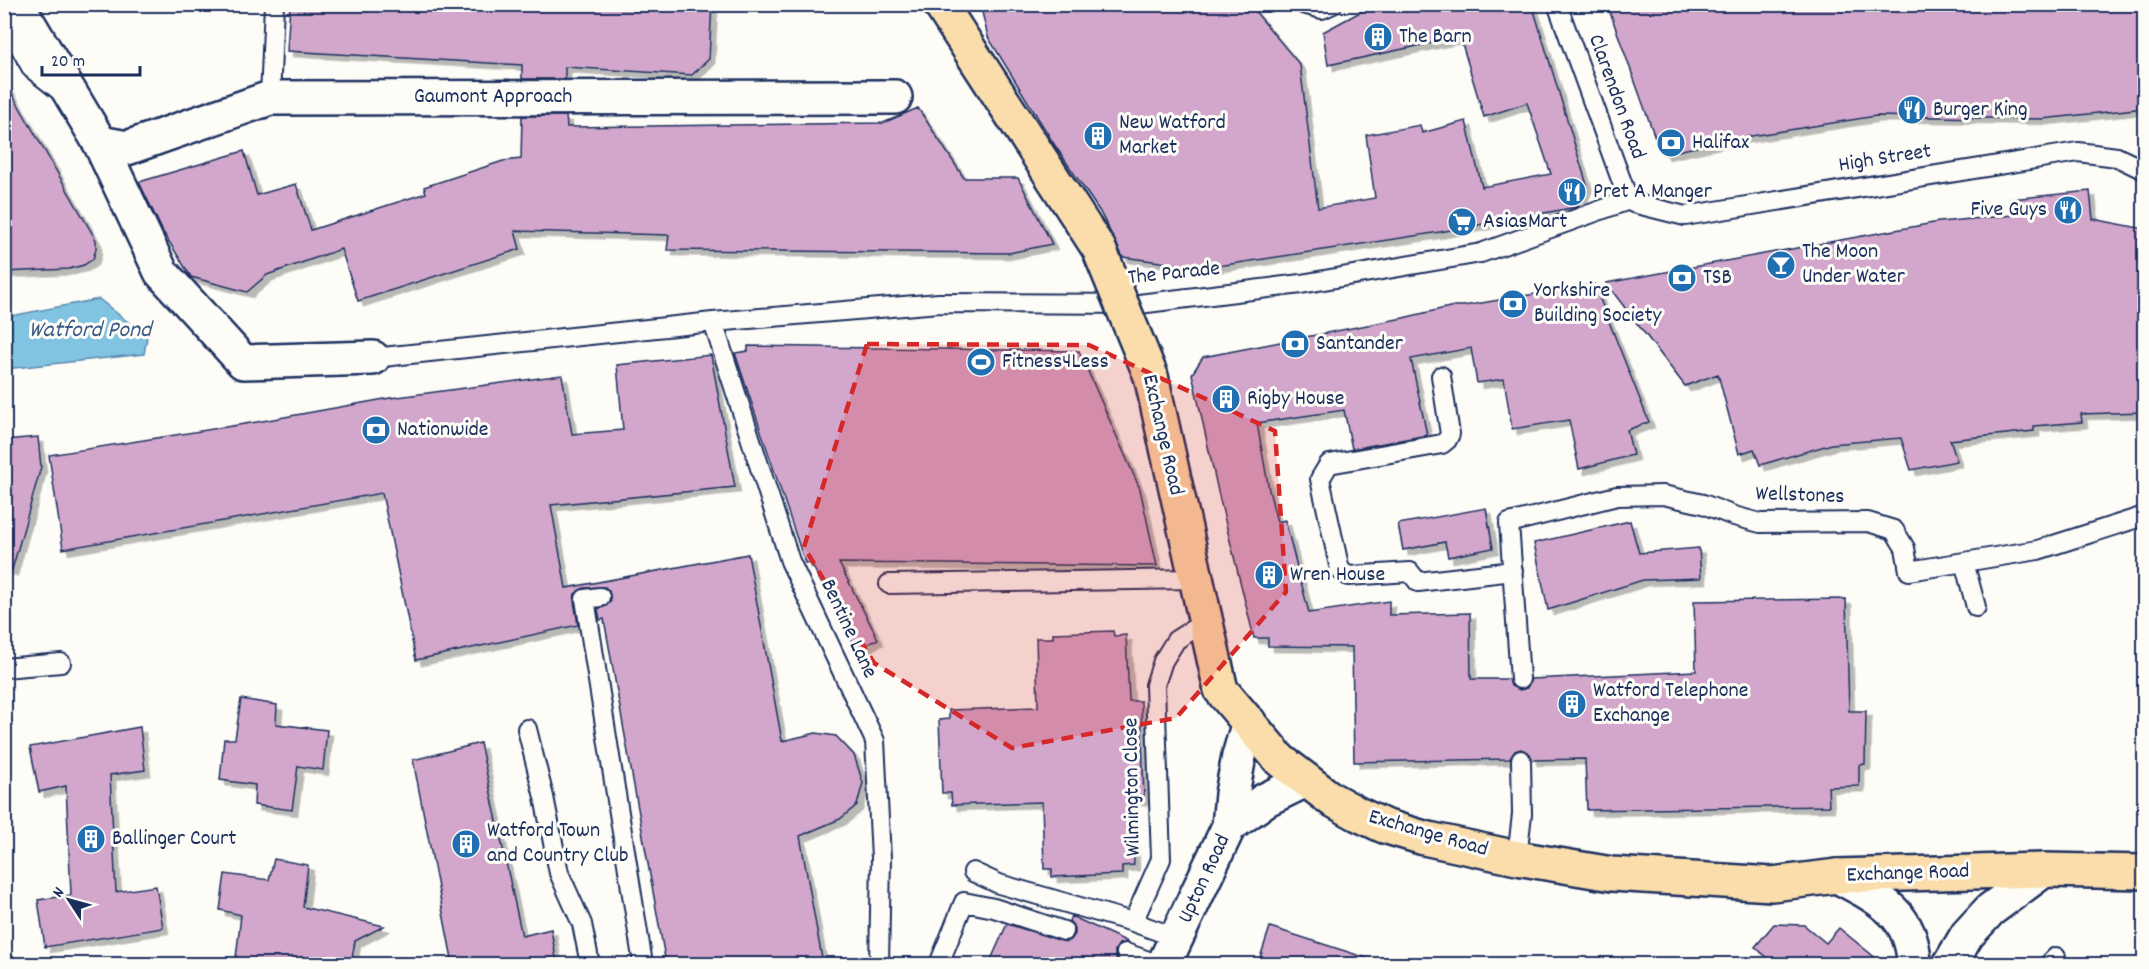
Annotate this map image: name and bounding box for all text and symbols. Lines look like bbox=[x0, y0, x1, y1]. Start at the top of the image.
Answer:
building icon: The Barn bbox=[1362, 21, 1394, 53]
place label: The Barn bbox=[1399, 22, 1472, 53]
street label: Clarendon Road bbox=[1579, 30, 1653, 164]
scale bar bbox=[42, 39, 140, 77]
text: 20 m bbox=[51, 50, 85, 75]
street label: Gaumont Approach bbox=[414, 82, 572, 113]
restaurant icon: Burger King bbox=[1896, 94, 1928, 126]
place label: Burger King bbox=[1933, 95, 2028, 126]
place label: New Watford Market bbox=[1119, 108, 1226, 164]
building icon: New Watford Market bbox=[1082, 120, 1114, 152]
bank icon: Halifax bbox=[1655, 127, 1687, 159]
place label: Halifax bbox=[1692, 128, 1749, 159]
street label: High Street bbox=[1836, 136, 1934, 182]
restaurant icon: Pret A Manger bbox=[1556, 176, 1588, 208]
place label: Pret A Manger bbox=[1593, 177, 1713, 208]
restaurant icon: Five Guys bbox=[2052, 194, 2084, 226]
place label: Five Guys bbox=[1971, 195, 2047, 226]
supermarket icon: AsiasMart bbox=[1446, 206, 1478, 238]
place label: AsiasMart bbox=[1483, 207, 1567, 238]
place label: The Moon Under Water bbox=[1802, 237, 1906, 293]
bar icon: The Moon Under Water bbox=[1765, 249, 1797, 281]
street label: The Parade bbox=[1126, 254, 1222, 294]
bank icon: TSB bbox=[1666, 262, 1698, 294]
place label: TSB bbox=[1703, 263, 1732, 294]
place label: Yorkshire Building Society bbox=[1534, 276, 1663, 332]
bank icon: Yorkshire Building Society bbox=[1497, 288, 1529, 320]
water label: Watford Pond bbox=[29, 314, 154, 348]
bank icon: Santander bbox=[1279, 328, 1311, 360]
place label: Santander bbox=[1316, 329, 1404, 360]
sports icon: Fitness4Less bbox=[965, 346, 997, 378]
place label: Fitness4Less bbox=[1002, 347, 1109, 378]
street label: Exchange Road bbox=[1133, 372, 1191, 498]
building icon: Rigby House bbox=[1210, 383, 1242, 415]
place label: Rigby House bbox=[1247, 384, 1344, 415]
bank icon: Nationwide bbox=[360, 414, 392, 446]
place label: Nationwide bbox=[397, 415, 488, 446]
street label: Wellstones bbox=[1755, 479, 1845, 513]
building icon: Wren House bbox=[1253, 559, 1285, 591]
place label: Wren House bbox=[1290, 560, 1385, 591]
street label: Bentine Lane bbox=[811, 574, 885, 684]
place label: Watford Telephone Exchange bbox=[1593, 676, 1748, 732]
building icon: Watford Telephone Exchange bbox=[1556, 688, 1588, 720]
street label: Wilmington Close bbox=[1116, 717, 1150, 857]
street label: Exchange Road bbox=[1365, 802, 1491, 866]
place label: Watford Town and Country Club bbox=[487, 816, 628, 872]
building icon: Ballinger Court bbox=[75, 823, 107, 855]
place label: Ballinger Court bbox=[112, 824, 236, 855]
building icon: Watford Town and Country Club bbox=[450, 828, 482, 860]
street label: Upton Road bbox=[1171, 829, 1239, 929]
street label: Exchange Road bbox=[1846, 856, 1970, 892]
north arrow bbox=[39, 870, 99, 930]
text: N bbox=[47, 883, 71, 903]

